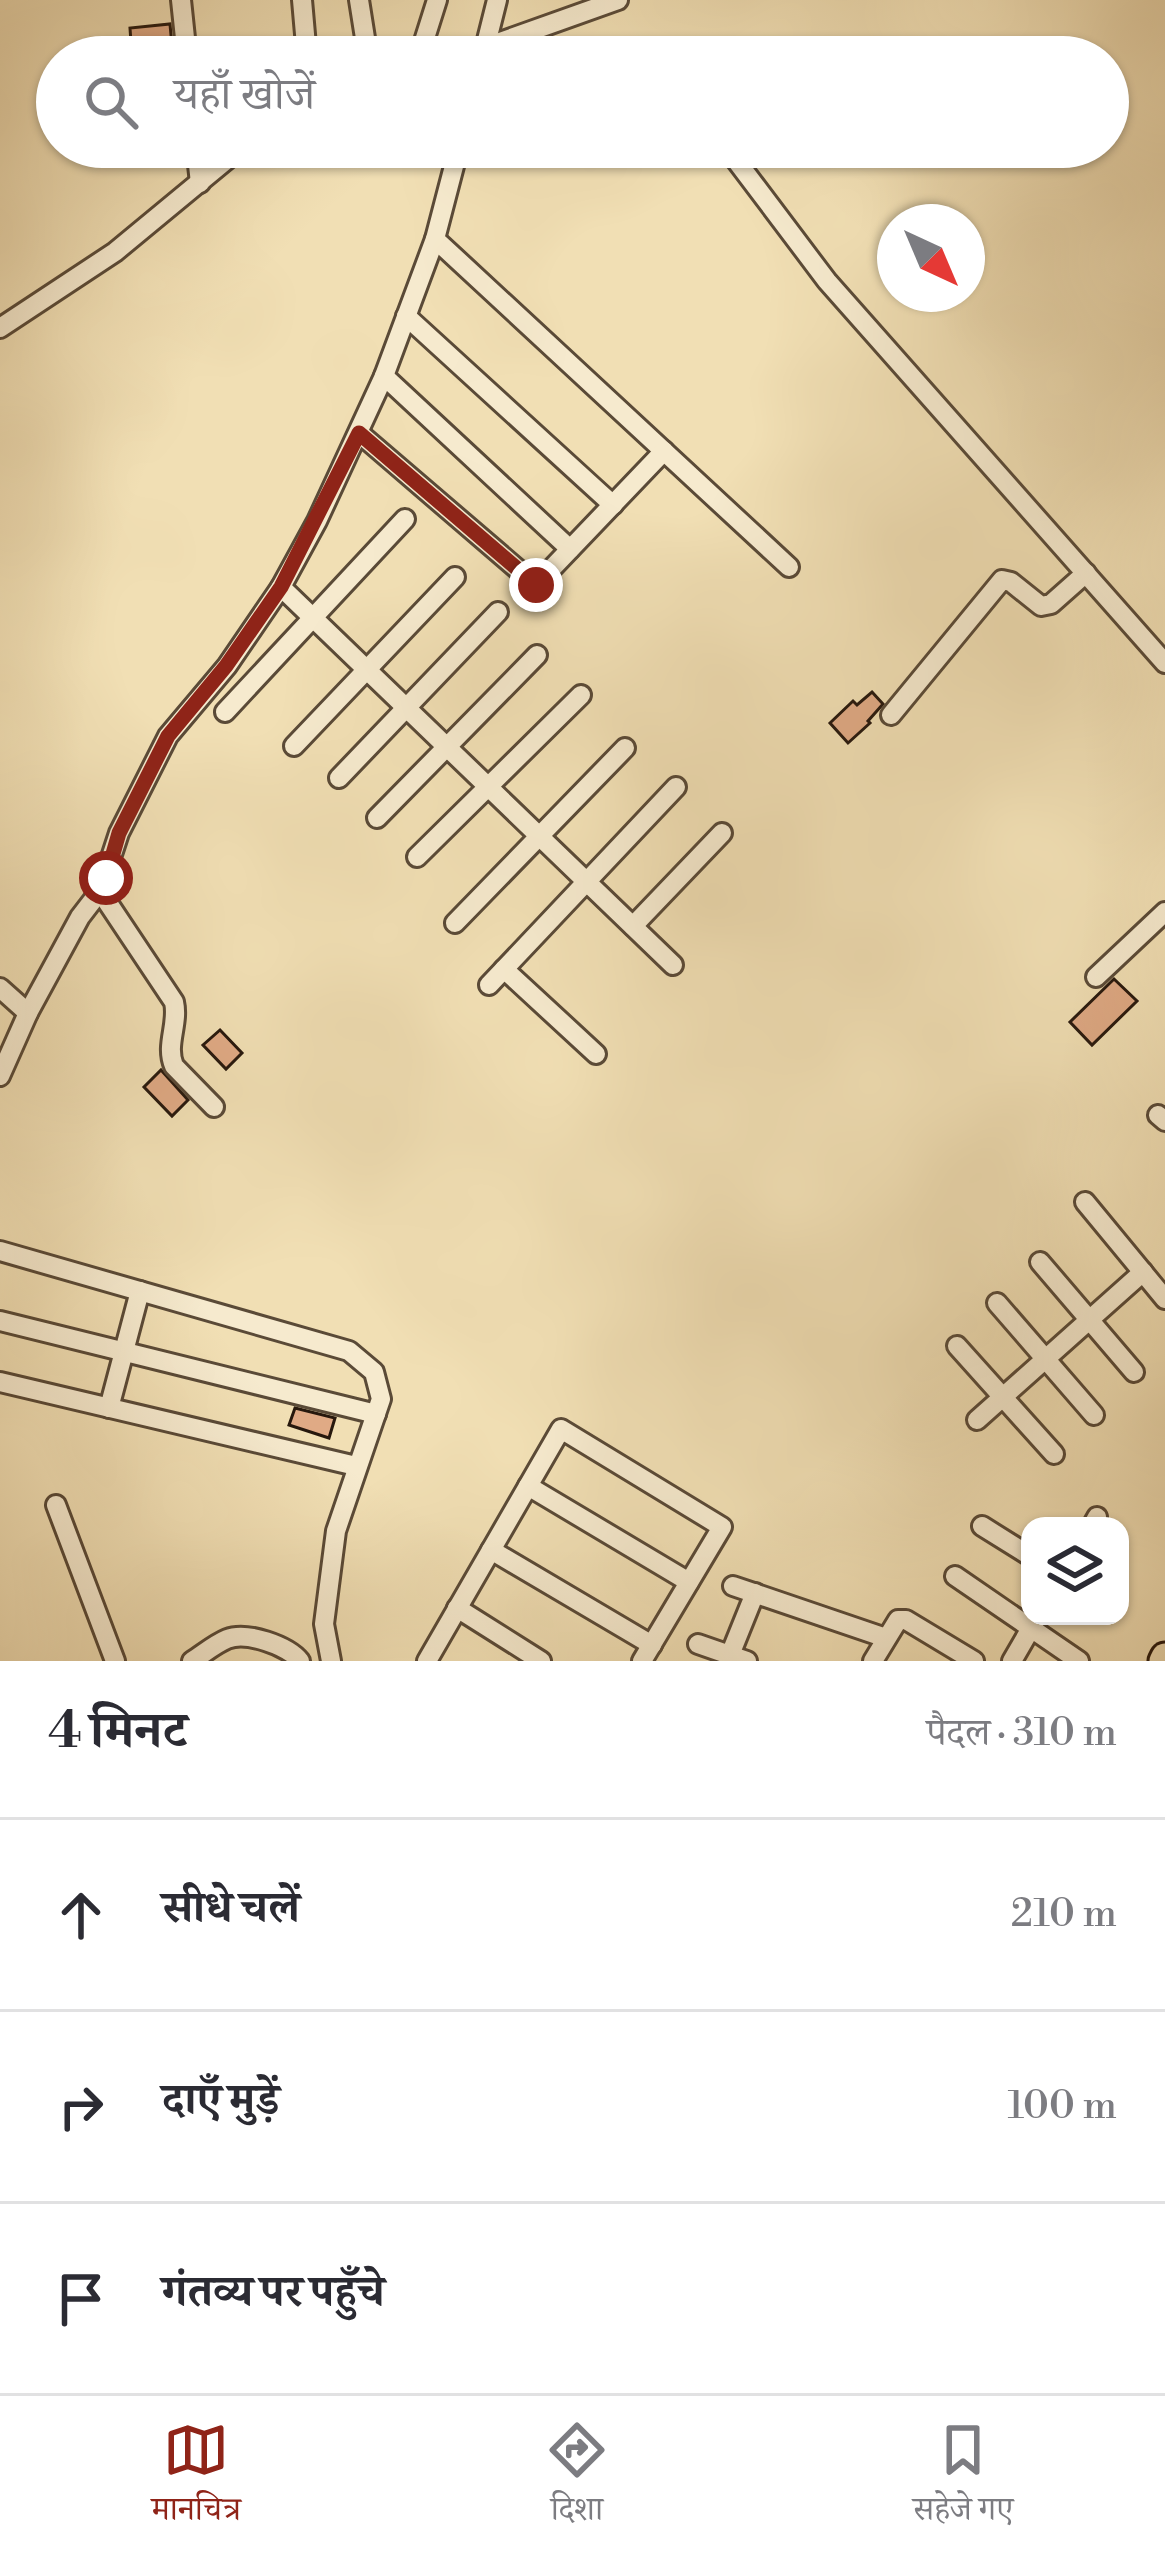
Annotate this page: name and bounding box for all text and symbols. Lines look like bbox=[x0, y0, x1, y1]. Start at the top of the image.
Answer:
search box bbox=[36, 36, 1129, 168]
text: यहाँ खोजें bbox=[174, 67, 315, 124]
icon: search bbox=[78, 69, 144, 135]
north arrow bbox=[877, 204, 985, 312]
route end bbox=[509, 558, 563, 612]
route start bbox=[79, 851, 133, 905]
map controls bbox=[1021, 1517, 1129, 1625]
button: layers bbox=[1021, 1517, 1129, 1625]
text: 4 मिनट bbox=[48, 1700, 187, 1764]
text: पैदल · 310 m bbox=[926, 1709, 1117, 1758]
text: सीधे चलें bbox=[162, 1880, 300, 1937]
icon: ahead bbox=[48, 1882, 114, 1948]
text: 210 m bbox=[1011, 1890, 1117, 1939]
text: दाएँ मुड़ें bbox=[162, 2072, 279, 2129]
icon: right bbox=[48, 2074, 114, 2140]
text: 100 m bbox=[1008, 2082, 1117, 2131]
text: गंतव्य पर पहुँचे bbox=[162, 2264, 385, 2321]
icon: arrive bbox=[48, 2266, 114, 2332]
tab: मानचित्र bbox=[151, 2417, 241, 2541]
tab: दिशा bbox=[544, 2417, 610, 2541]
tab: सहेजे गए bbox=[913, 2417, 1014, 2541]

